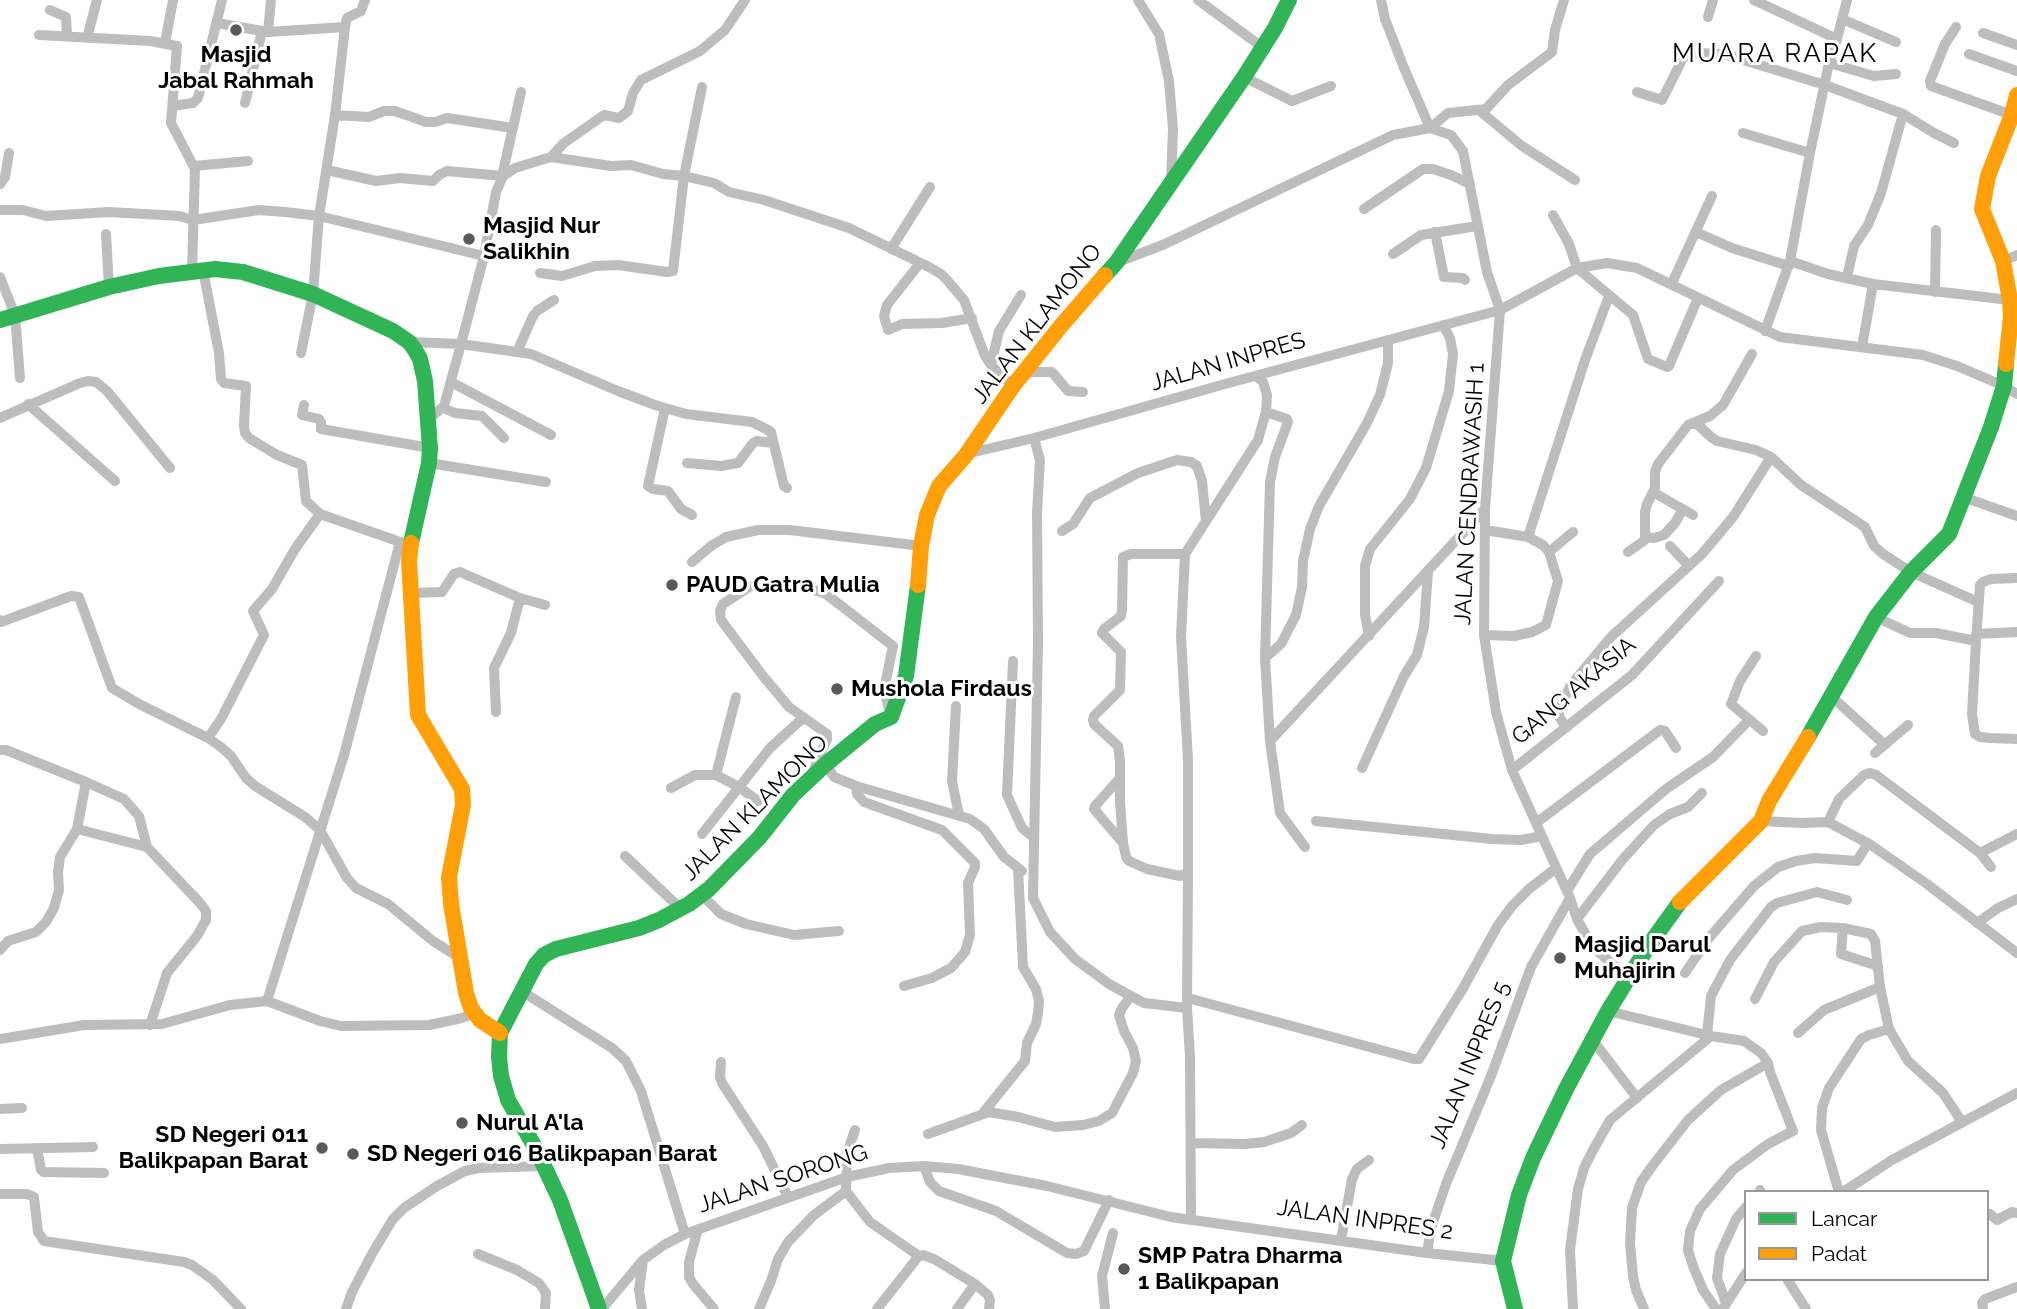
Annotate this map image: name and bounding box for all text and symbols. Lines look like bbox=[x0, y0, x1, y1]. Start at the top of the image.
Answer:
marker: Masjid Jabal Rahmah bbox=[228, 22, 244, 38]
district label: MUARA RAPAK bbox=[1673, 38, 1877, 70]
place label: Masjid Jabal Rahmah bbox=[158, 41, 314, 95]
place label: Masjid Nur Salikhin bbox=[483, 212, 600, 266]
marker: Masjid Nur Salikhin bbox=[461, 231, 477, 247]
street label: JALAN KLAMONO bbox=[966, 239, 1108, 409]
street label: JALAN INPRES bbox=[1148, 327, 1308, 397]
street label: JALAN CENDRAWASIH 1 bbox=[1449, 362, 1491, 626]
place label: PAUD Gatra Mulia bbox=[686, 571, 880, 599]
marker: PAUD Gatra Mulia bbox=[664, 577, 680, 593]
street label: GANG AKASIA bbox=[1507, 631, 1641, 751]
place label: Mushola Firdaus bbox=[851, 675, 1032, 703]
marker: Mushola Firdaus bbox=[829, 681, 845, 697]
street label: JALAN KLAMONO bbox=[676, 729, 834, 887]
place label: Masjid Darul Muhajirin bbox=[1574, 931, 1710, 985]
marker: Masjid Darul Muhajirin bbox=[1552, 950, 1568, 966]
street label: JALAN INPRES 5 bbox=[1424, 977, 1516, 1153]
place label: Nurul A'la bbox=[476, 1109, 584, 1137]
marker: Nurul A'la bbox=[454, 1115, 470, 1131]
place label: SD Negeri 011 Balikpapan Barat bbox=[119, 1121, 308, 1175]
street label: JALAN SORONG bbox=[695, 1139, 871, 1219]
marker: SD Negeri 011 Balikpapan Barat bbox=[314, 1140, 330, 1156]
place label: SD Negeri 016 Balikpapan Barat bbox=[367, 1140, 717, 1168]
marker: SD Negeri 016 Balikpapan Barat bbox=[345, 1146, 361, 1162]
legend bbox=[1744, 1190, 1989, 1281]
street label: JALAN INPRES 2 bbox=[1275, 1194, 1455, 1246]
text: Lancar bbox=[1811, 1206, 1877, 1231]
text: Padat bbox=[1811, 1241, 1867, 1266]
place label: SMP Patra Dharma 1 Balikpapan bbox=[1138, 1242, 1343, 1296]
marker: SMP Patra Dharma 1 Balikpapan bbox=[1116, 1261, 1132, 1277]

